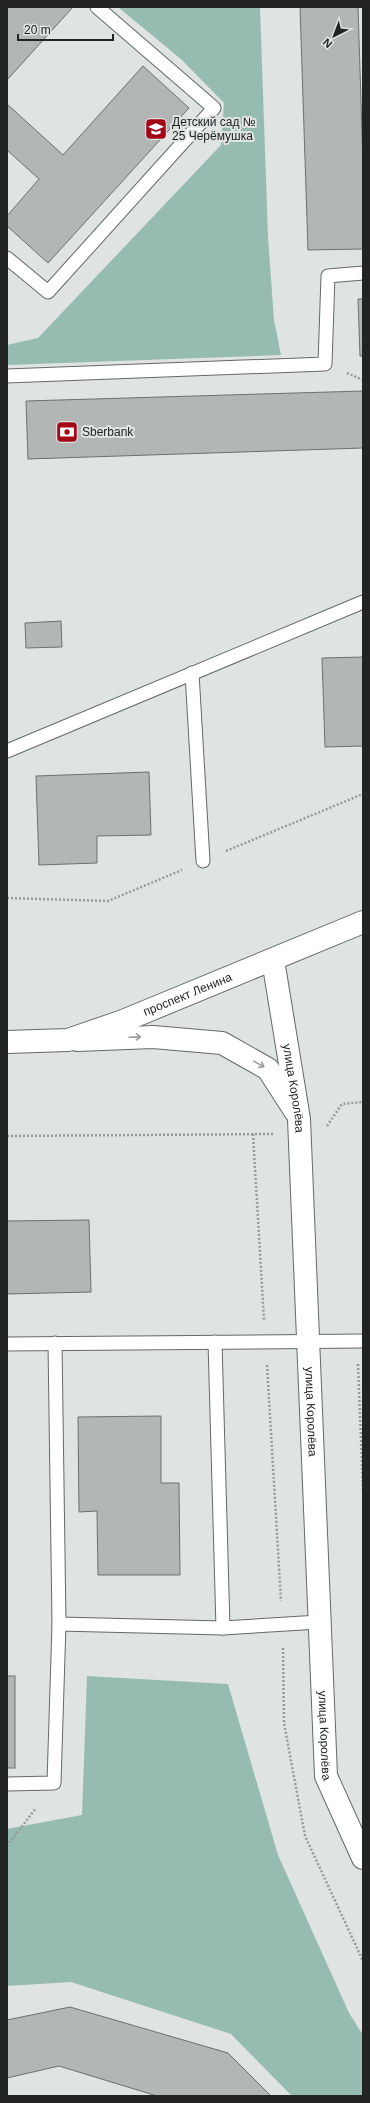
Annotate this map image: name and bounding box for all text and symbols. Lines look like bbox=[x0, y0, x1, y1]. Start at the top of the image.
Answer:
scale bar bbox=[18, 16, 113, 42]
north arrow bbox=[314, 16, 354, 56]
text: 20 m bbox=[24, 23, 51, 37]
text: N bbox=[320, 36, 334, 51]
place label: Детский сад № 25 Черёмушка bbox=[172, 115, 256, 143]
school or university icon: Детский сад № 25 Черёмушка bbox=[143, 116, 169, 142]
bank icon: Sberbank bbox=[54, 419, 80, 445]
place label: Sberbank bbox=[82, 425, 134, 439]
street label: проспект Ленина bbox=[141, 970, 234, 1019]
one-way arrow bbox=[128, 1034, 141, 1041]
street label: улица Королёва bbox=[280, 1043, 307, 1133]
one-way arrow bbox=[253, 1061, 265, 1069]
street label: улица Королёва bbox=[302, 1366, 320, 1457]
street label: улица Королёва bbox=[315, 1690, 334, 1783]

